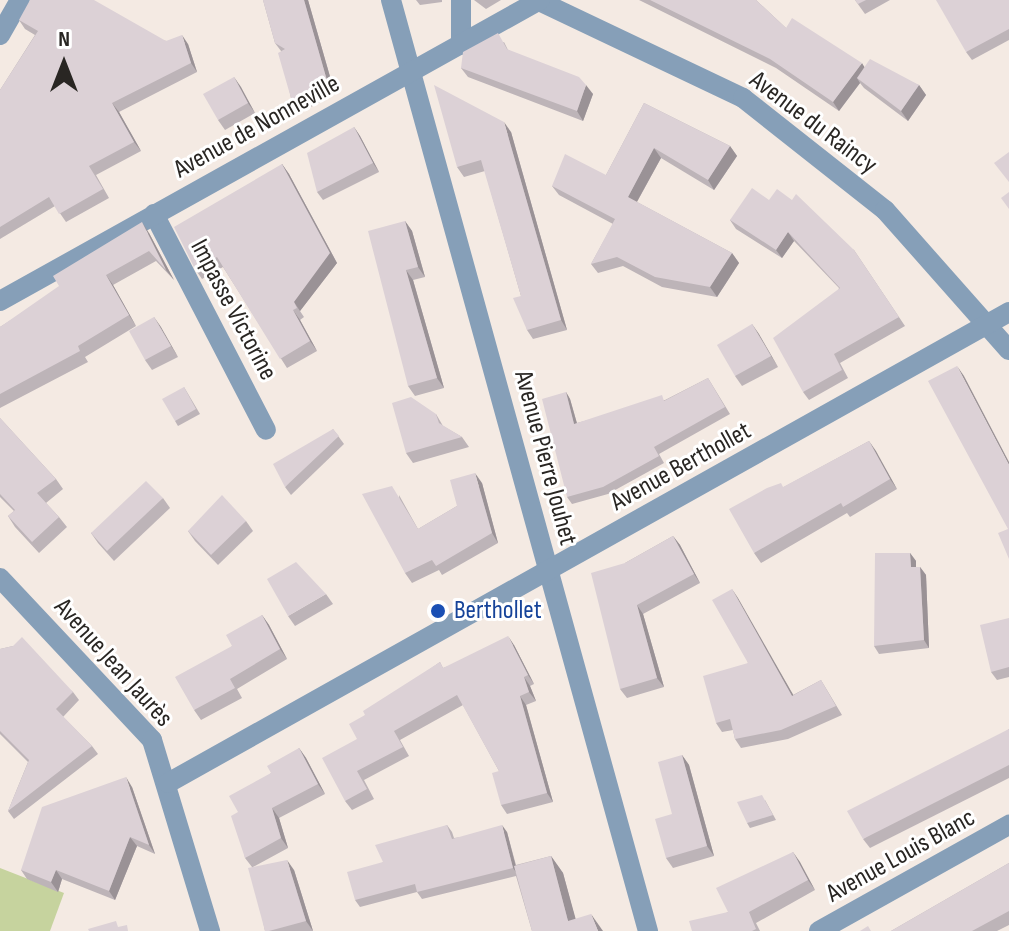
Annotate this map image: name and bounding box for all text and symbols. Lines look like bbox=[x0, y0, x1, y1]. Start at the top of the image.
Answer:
north arrow bbox=[24, 24, 104, 104]
text: N bbox=[58, 26, 70, 53]
street label: Avenue du Raincy bbox=[743, 65, 883, 181]
street label: Avenue de Nonneville bbox=[169, 69, 345, 185]
street label: Impasse Victorine bbox=[183, 234, 283, 386]
street label: Avenue Pierre Jouhet bbox=[507, 367, 583, 549]
street label: Avenue Berthollet bbox=[606, 416, 756, 518]
street label: Avenue Jean Jaurès bbox=[47, 592, 179, 734]
place label: Berthollet bbox=[454, 595, 542, 627]
marker: Berthollet bbox=[429, 602, 447, 620]
street label: Avenue Louis Blanc bbox=[821, 802, 981, 910]

